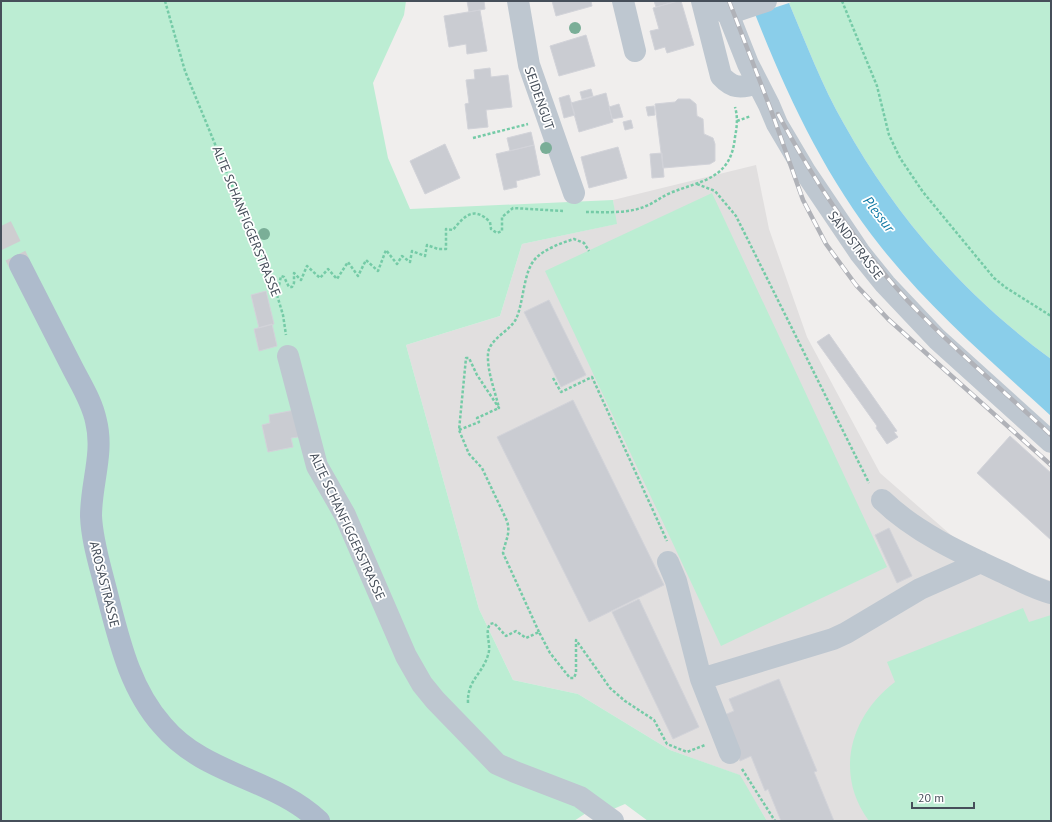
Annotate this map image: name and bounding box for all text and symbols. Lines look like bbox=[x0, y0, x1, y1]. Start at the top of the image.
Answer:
street label: SEIDENGUT bbox=[521, 64, 558, 132]
street label: ALTE SCHANFIGGERSTRASSE bbox=[209, 143, 285, 299]
water label: Plessur bbox=[859, 192, 899, 237]
street label: SANDSTRASSE bbox=[824, 208, 887, 283]
street label: ALTE SCHANFIGGERSTRASSE bbox=[306, 450, 389, 603]
street label: AROSASTRASSE bbox=[86, 539, 123, 629]
scale bar bbox=[912, 784, 974, 810]
text: 20 m bbox=[918, 790, 944, 805]

